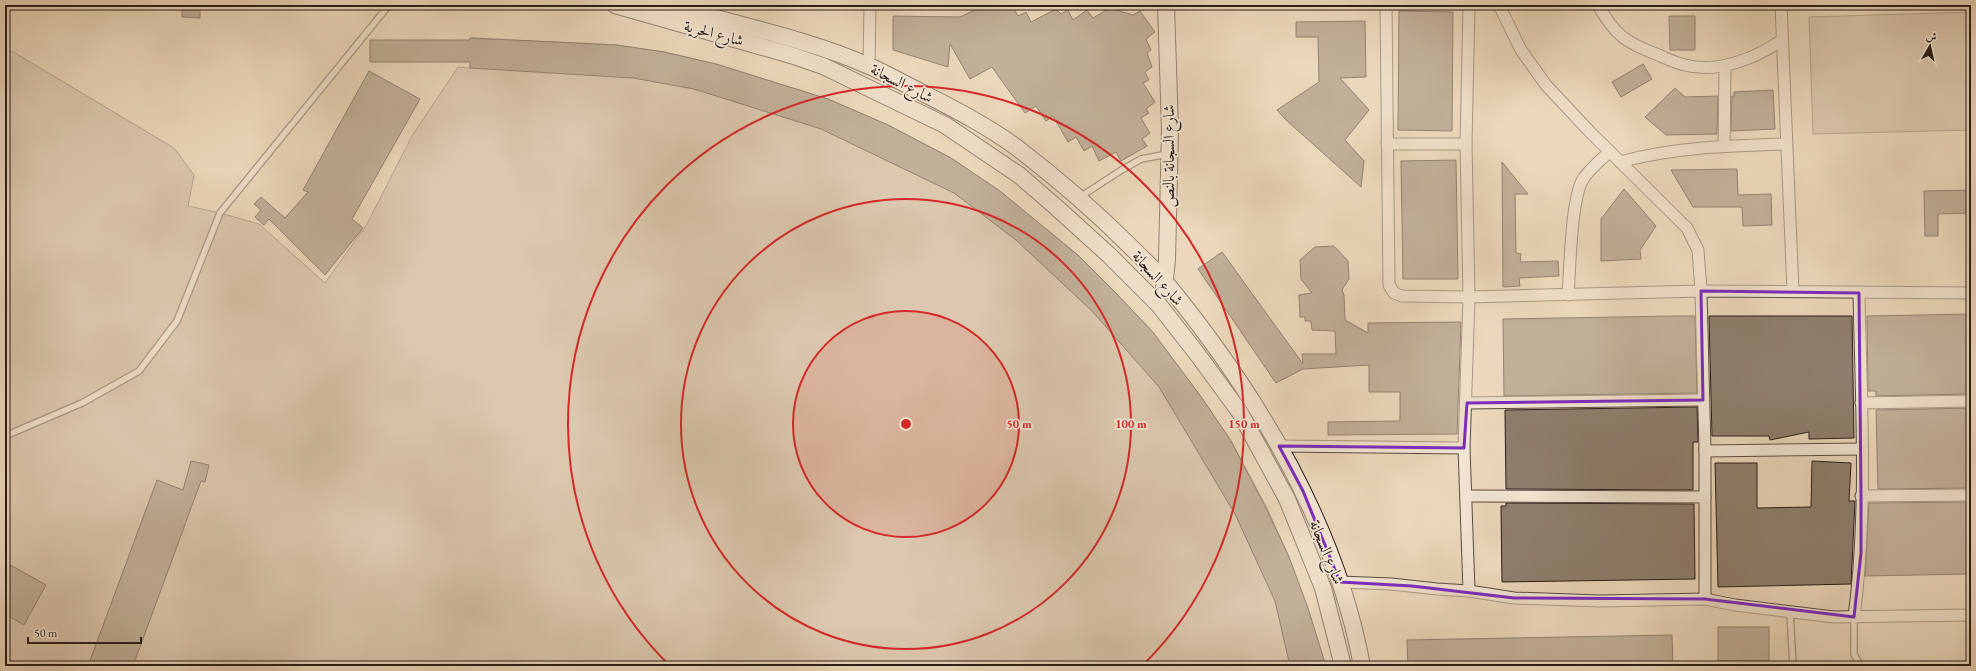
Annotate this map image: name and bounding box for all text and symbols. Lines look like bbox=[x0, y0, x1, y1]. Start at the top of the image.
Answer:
street label: شارع الحرية bbox=[681, 15, 746, 54]
north arrow bbox=[1910, 26, 1950, 66]
text: ش bbox=[1925, 28, 1938, 44]
street label: شارع السجانة bbox=[866, 58, 937, 110]
street label: شارع السجانة بالنص bbox=[1158, 104, 1182, 208]
street label: شارع السجانة bbox=[1125, 246, 1188, 312]
text: 50 m bbox=[1006, 416, 1032, 432]
text: 100 m bbox=[1115, 416, 1147, 432]
text: 150 m bbox=[1228, 416, 1260, 432]
centre of rings bbox=[899, 417, 913, 431]
street label: شارع السجانة bbox=[1302, 517, 1349, 588]
scale bar bbox=[28, 619, 141, 645]
text: 50 m bbox=[34, 625, 58, 641]

